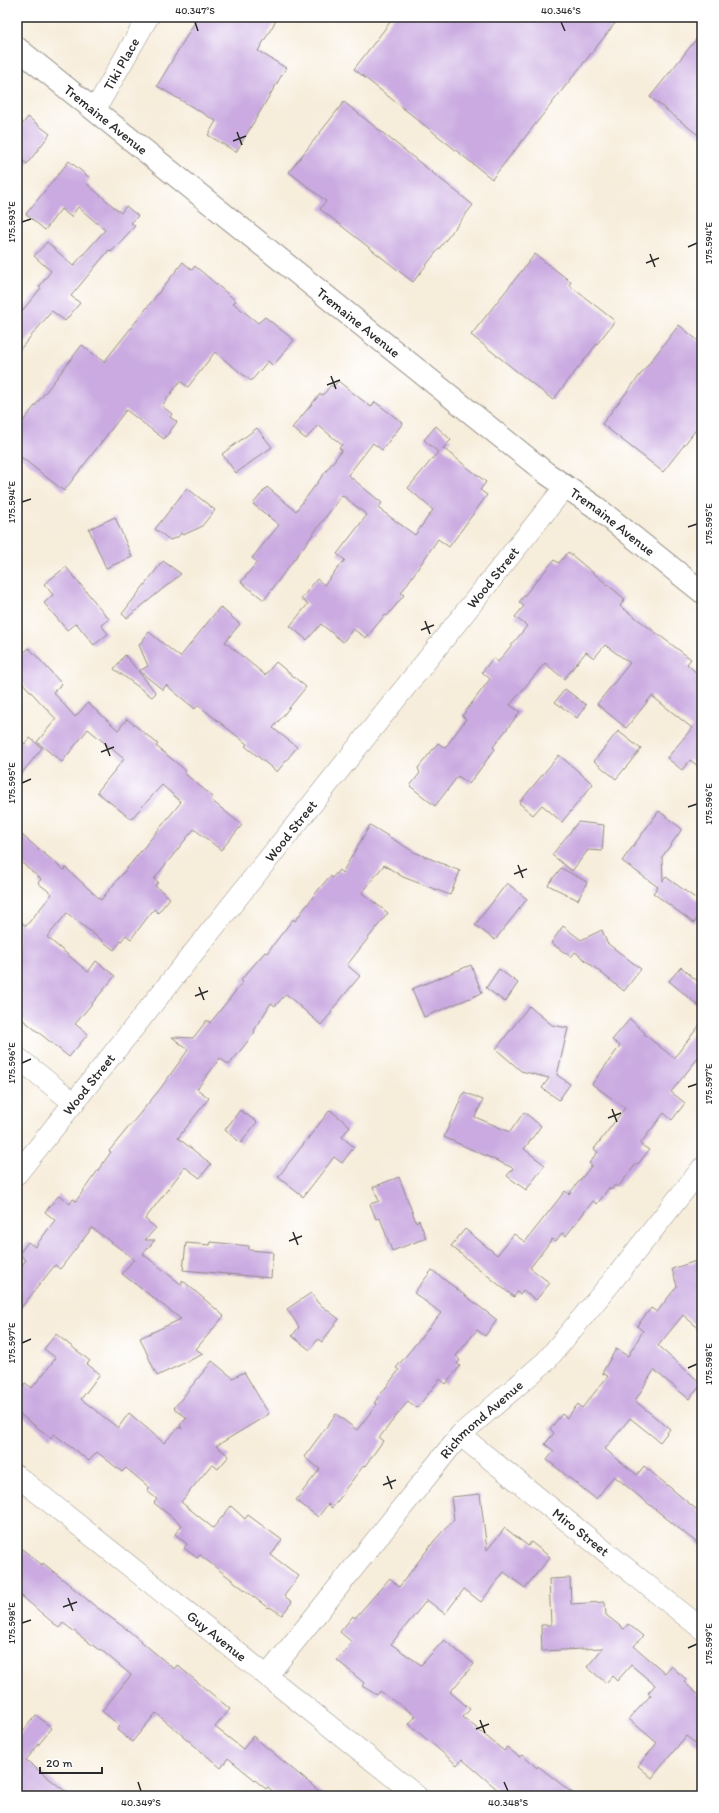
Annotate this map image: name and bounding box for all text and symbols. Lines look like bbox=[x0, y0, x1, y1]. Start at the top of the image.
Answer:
text: 40.347°S bbox=[175, 4, 215, 17]
text: 40.346°S bbox=[541, 4, 581, 17]
street label: Tiki Place bbox=[100, 34, 143, 93]
street label: Tremaine Avenue bbox=[61, 81, 151, 158]
text: 175.593°E bbox=[5, 201, 18, 243]
text: 175.594°E bbox=[702, 221, 715, 264]
street label: Tremaine Avenue bbox=[313, 284, 404, 361]
text: 175.594°E bbox=[5, 480, 18, 523]
street label: Tremaine Avenue bbox=[567, 484, 659, 560]
text: 175.595°E bbox=[702, 503, 715, 545]
street label: Wood Street bbox=[463, 543, 523, 612]
text: 175.595°E bbox=[5, 762, 18, 804]
text: 175.596°E bbox=[702, 783, 715, 825]
street label: Wood Street bbox=[261, 797, 320, 865]
text: 175.596°E bbox=[5, 1042, 18, 1084]
street label: Wood Street bbox=[59, 1050, 118, 1118]
text: 175.597°E bbox=[702, 1063, 715, 1105]
text: 175.597°E bbox=[5, 1322, 18, 1364]
text: 175.598°E bbox=[702, 1343, 715, 1385]
street label: Richmond Avenue bbox=[436, 1376, 527, 1462]
street label: Miro Street bbox=[549, 1504, 613, 1560]
text: 175.598°E bbox=[5, 1602, 18, 1644]
street label: Guy Avenue bbox=[184, 1607, 250, 1665]
text: 175.599°E bbox=[702, 1623, 715, 1665]
scale bar bbox=[40, 1749, 102, 1775]
text: 20 m bbox=[46, 1756, 73, 1770]
text: 40.349°S bbox=[121, 1796, 161, 1809]
text: 40.348°S bbox=[488, 1796, 528, 1809]

